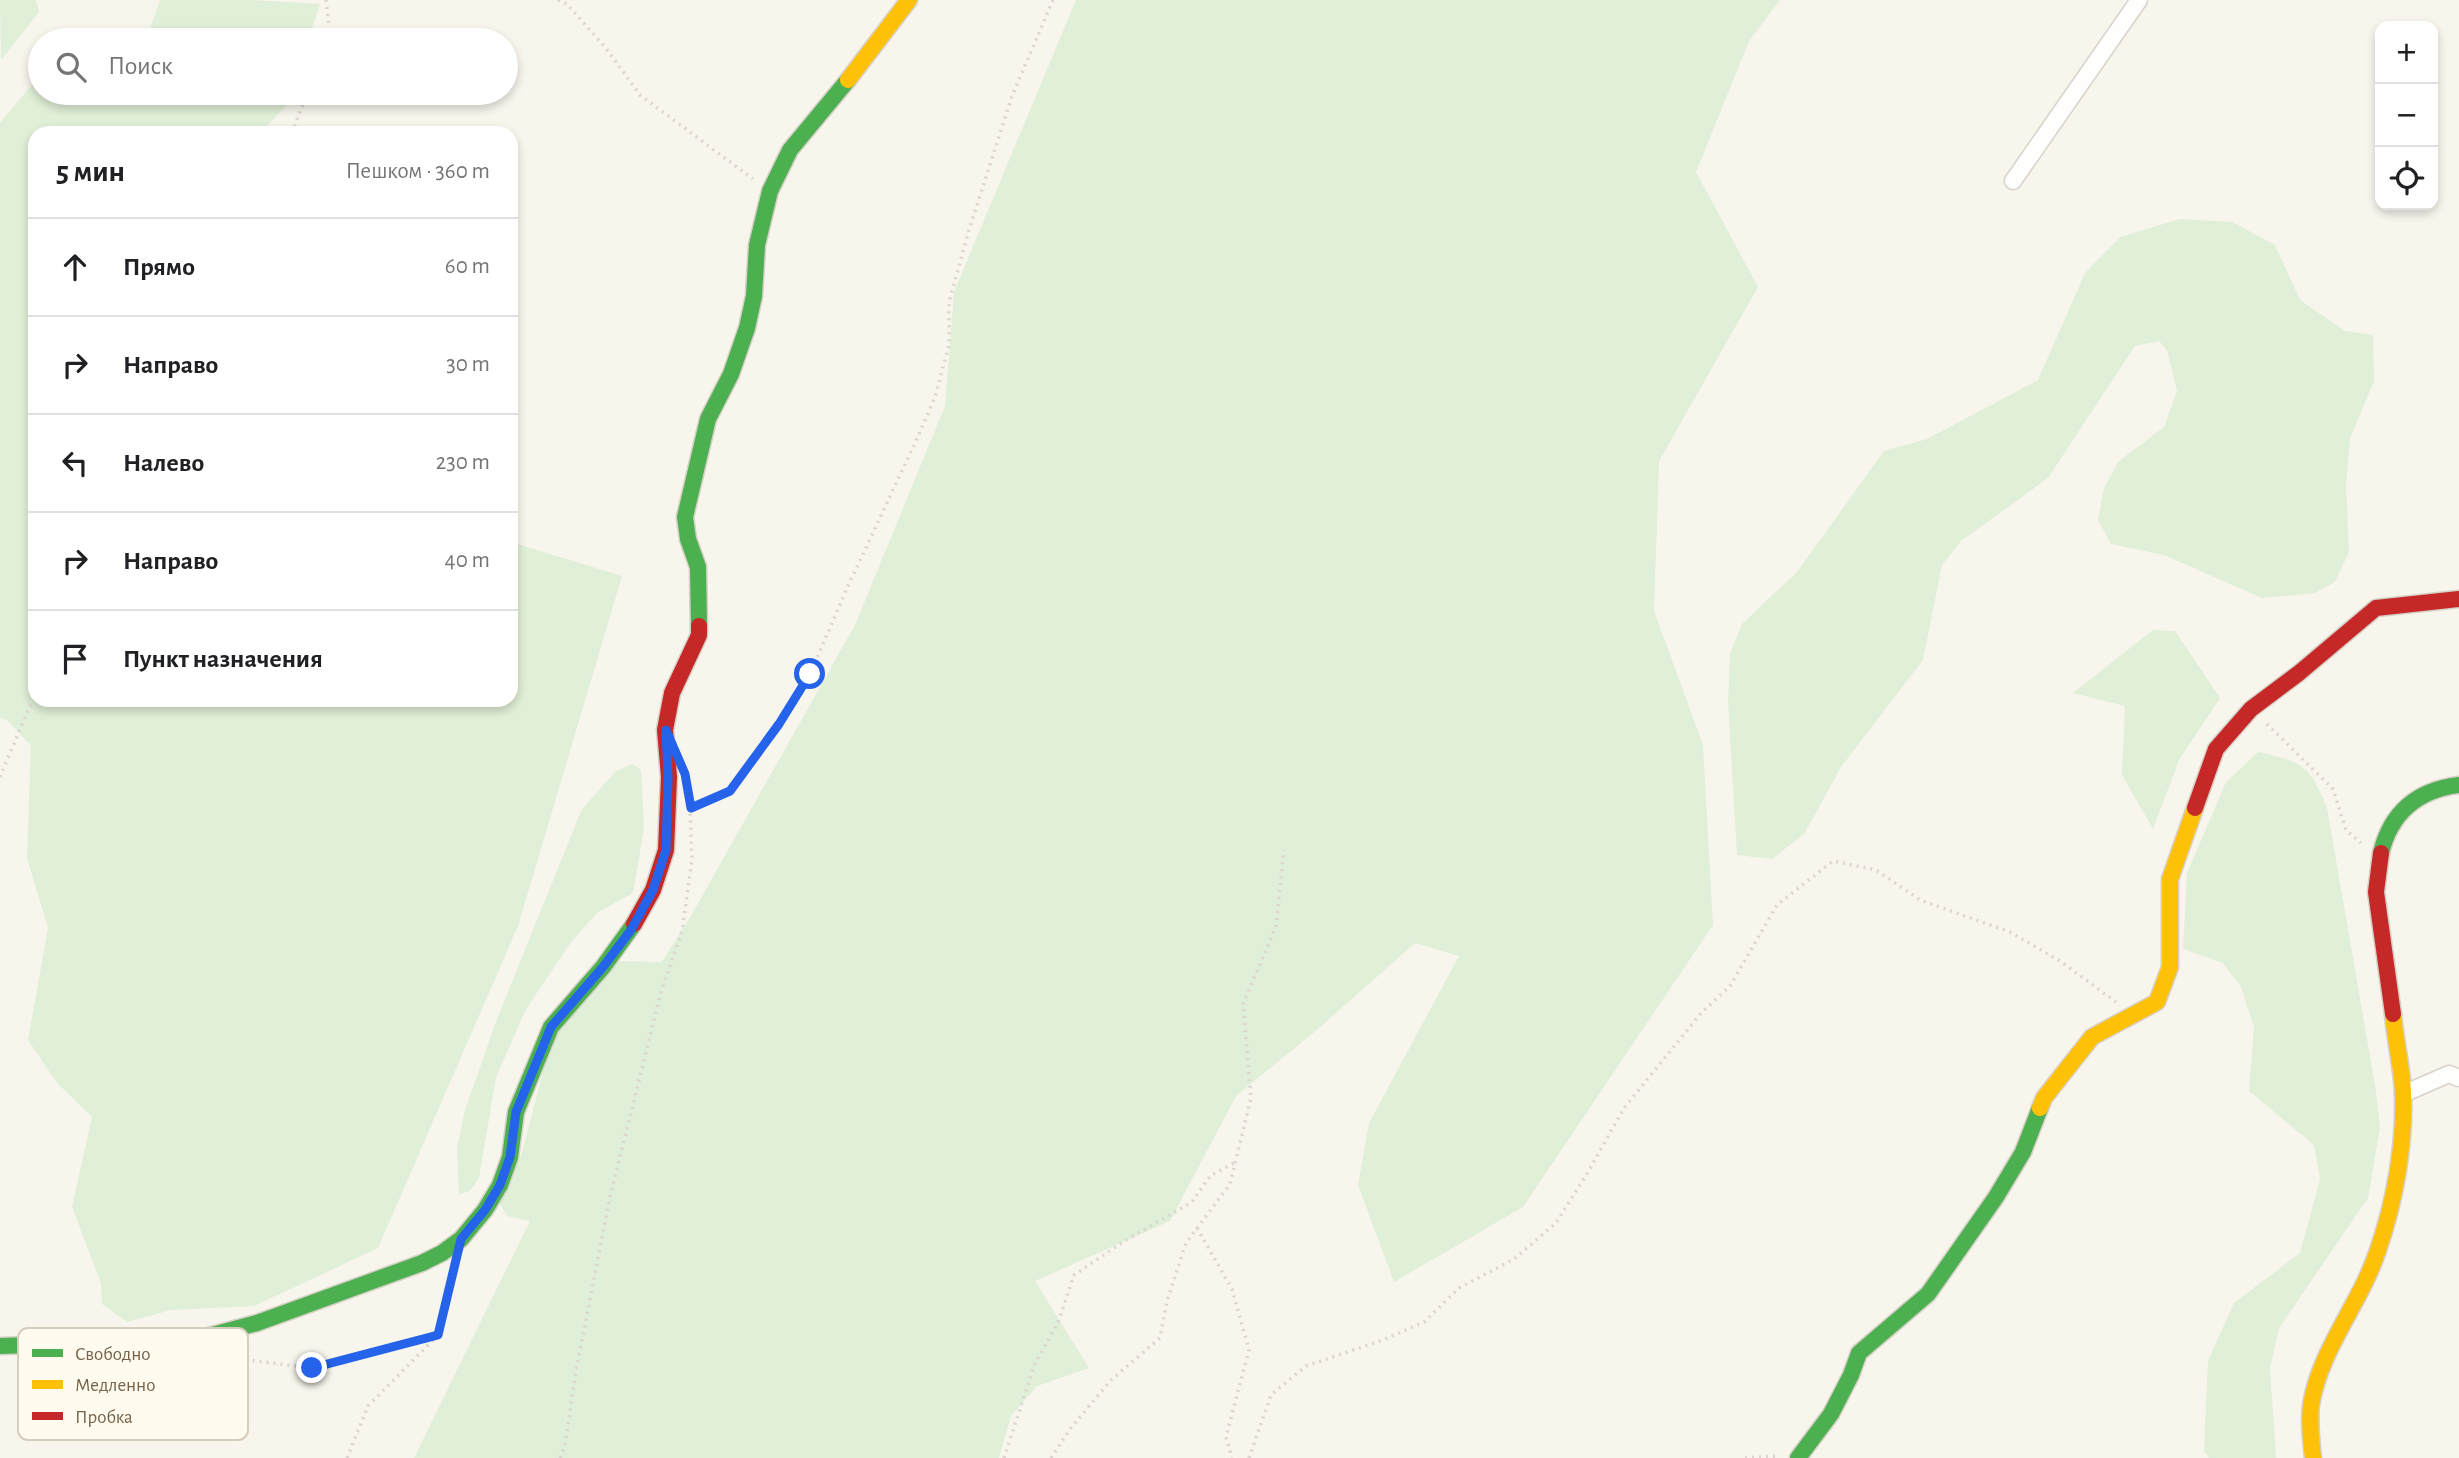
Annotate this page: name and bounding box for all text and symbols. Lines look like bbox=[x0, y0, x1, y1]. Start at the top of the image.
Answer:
map controls bbox=[2375, 21, 2438, 210]
button: + bbox=[2375, 21, 2438, 84]
search box bbox=[28, 28, 518, 105]
icon: search bbox=[52, 48, 90, 86]
text: Поиск bbox=[108, 53, 173, 79]
button: − bbox=[2375, 84, 2438, 147]
button: locate bbox=[2375, 147, 2438, 210]
text: 5 мин bbox=[56, 157, 125, 187]
text: Пешком · 360 m bbox=[346, 160, 490, 183]
icon: ahead bbox=[56, 248, 94, 286]
text: Прямо bbox=[123, 254, 195, 280]
text: 60 m bbox=[445, 255, 490, 278]
icon: right bbox=[56, 346, 94, 384]
text: Направо bbox=[123, 352, 218, 378]
text: 30 m bbox=[446, 353, 490, 376]
icon: left bbox=[56, 444, 94, 482]
text: Налево bbox=[123, 450, 204, 476]
text: 230 m bbox=[436, 451, 490, 474]
icon: right bbox=[56, 542, 94, 580]
text: Направо bbox=[123, 548, 218, 574]
text: 40 m bbox=[445, 549, 490, 572]
icon: arrive bbox=[56, 640, 94, 678]
text: Пункт назначения bbox=[123, 646, 323, 672]
route start bbox=[794, 658, 825, 689]
legend bbox=[18, 1328, 248, 1440]
text: Свободно bbox=[75, 1345, 151, 1364]
route end bbox=[296, 1352, 327, 1383]
text: Медленно bbox=[75, 1376, 155, 1395]
text: Пробка bbox=[75, 1408, 133, 1427]

